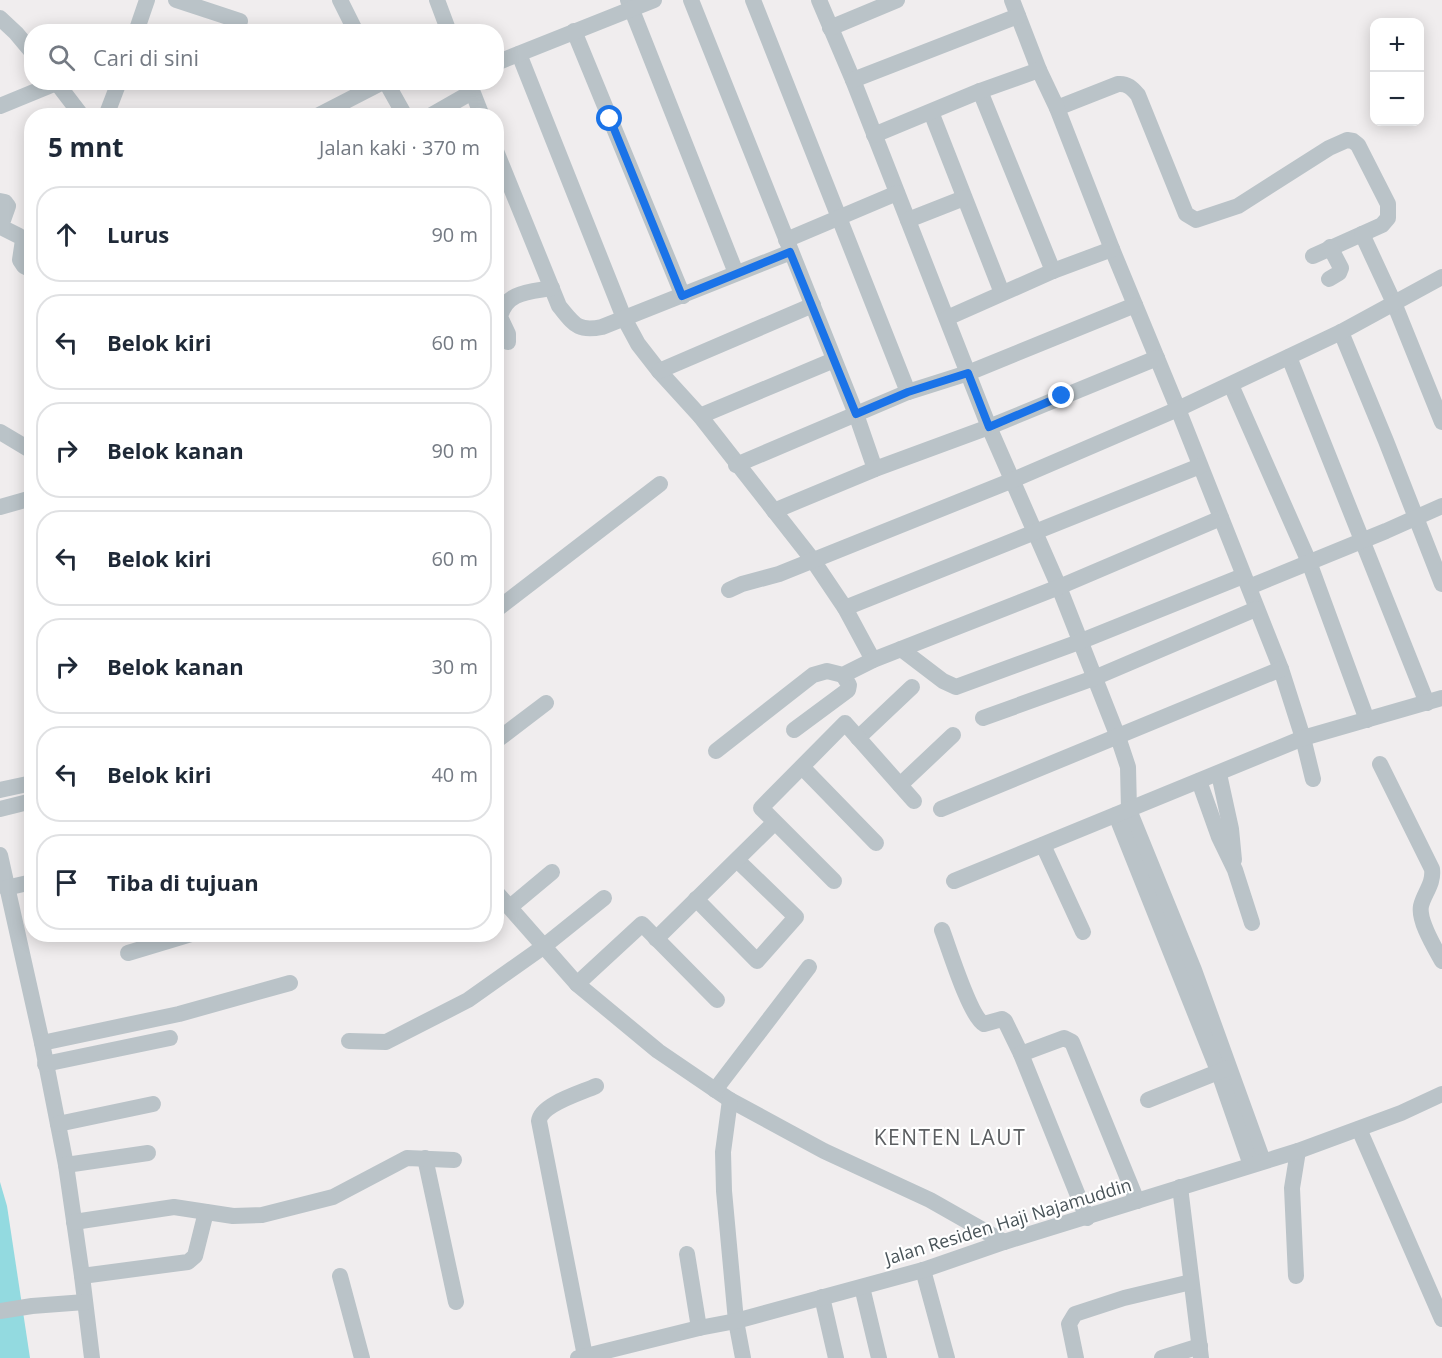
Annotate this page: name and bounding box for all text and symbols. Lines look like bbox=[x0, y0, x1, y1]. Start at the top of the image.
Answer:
map controls bbox=[1370, 18, 1424, 126]
button: + bbox=[1370, 18, 1424, 72]
search box bbox=[24, 24, 504, 90]
icon: search bbox=[45, 41, 78, 74]
text: Cari di sini bbox=[93, 42, 199, 72]
button: − bbox=[1370, 72, 1424, 126]
route start bbox=[596, 105, 622, 131]
text: 5 mnt bbox=[48, 129, 124, 165]
text: Jalan kaki · 370 m bbox=[319, 134, 480, 161]
icon: ahead bbox=[50, 218, 83, 251]
text: Lurus bbox=[107, 219, 169, 249]
text: 90 m bbox=[431, 221, 478, 248]
icon: left bbox=[50, 326, 83, 359]
text: Belok kiri bbox=[107, 327, 212, 357]
text: 60 m bbox=[431, 329, 478, 356]
route end bbox=[1048, 382, 1074, 408]
icon: right bbox=[50, 434, 83, 467]
text: Belok kanan bbox=[107, 435, 244, 465]
text: 90 m bbox=[431, 437, 478, 464]
icon: left bbox=[50, 542, 83, 575]
text: Belok kiri bbox=[107, 543, 212, 573]
text: 60 m bbox=[431, 545, 478, 572]
icon: right bbox=[50, 650, 83, 683]
text: Belok kanan bbox=[107, 651, 244, 681]
text: 30 m bbox=[431, 653, 478, 680]
icon: left bbox=[50, 758, 83, 791]
text: Belok kiri bbox=[107, 759, 212, 789]
text: 40 m bbox=[431, 761, 478, 788]
icon: arrive bbox=[50, 866, 83, 899]
text: Tiba di tujuan bbox=[107, 867, 259, 897]
district label: KENTEN LAUT bbox=[874, 1123, 1026, 1151]
street label: Jalan Residen Haji Najamuddin bbox=[880, 1172, 1134, 1271]

